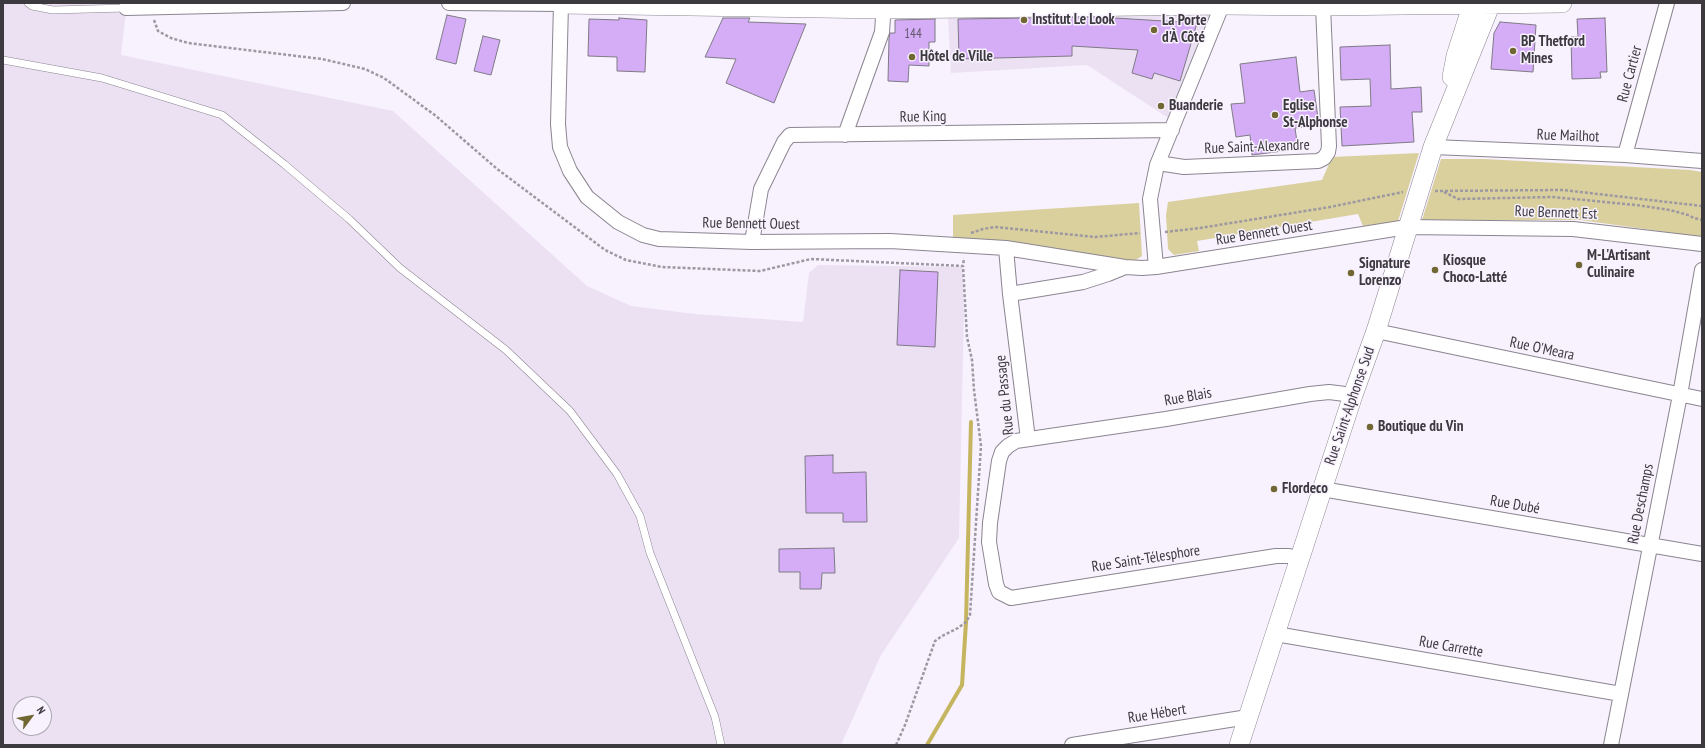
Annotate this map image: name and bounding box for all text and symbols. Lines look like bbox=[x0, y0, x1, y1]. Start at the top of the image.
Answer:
place label: Institut Le Look bbox=[1032, 11, 1115, 29]
place label: La Porte d'À Côté bbox=[1162, 12, 1207, 47]
marker: Institut Le Look bbox=[1019, 15, 1029, 25]
marker: La Porte d'À Côté bbox=[1149, 25, 1159, 35]
house number: 144 bbox=[904, 26, 922, 42]
place label: BP Thetford Mines bbox=[1521, 33, 1585, 68]
street label: Rue Cartier bbox=[1614, 44, 1646, 104]
marker: BP Thetford Mines bbox=[1508, 46, 1518, 56]
place label: Hôtel de Ville bbox=[920, 48, 993, 66]
marker: Hôtel de Ville bbox=[907, 52, 917, 62]
place label: Buanderie bbox=[1169, 97, 1223, 115]
place label: Eglise St-Alphonse bbox=[1283, 97, 1348, 132]
marker: Buanderie bbox=[1156, 101, 1166, 111]
street label: Rue King bbox=[899, 108, 947, 126]
marker: Eglise St-Alphonse bbox=[1270, 110, 1280, 120]
street label: Rue Mailhot bbox=[1536, 126, 1600, 146]
street label: Rue Saint-Alexandre bbox=[1204, 136, 1310, 158]
street label: Rue Bennett Est bbox=[1514, 203, 1598, 223]
street label: Rue Bennett Ouest bbox=[702, 214, 800, 234]
street label: Rue Bennett Ouest bbox=[1215, 217, 1313, 249]
place label: M-L'Artisant Culinaire bbox=[1587, 247, 1650, 282]
place label: Kiosque Choco-Latté bbox=[1443, 252, 1507, 287]
place label: Signature Lorenzo bbox=[1359, 255, 1410, 290]
marker: M-L'Artisant Culinaire bbox=[1574, 260, 1584, 270]
marker: Kiosque Choco-Latté bbox=[1430, 265, 1440, 275]
marker: Signature Lorenzo bbox=[1346, 268, 1356, 278]
street label: Rue O'Meara bbox=[1508, 333, 1576, 365]
street label: Rue Saint-Alphonse Sud bbox=[1321, 344, 1379, 468]
street label: Rue du Passage bbox=[992, 354, 1018, 436]
street label: Rue Blais bbox=[1163, 384, 1213, 410]
place label: Boutique du Vin bbox=[1378, 418, 1463, 436]
marker: Boutique du Vin bbox=[1365, 422, 1375, 432]
street label: Rue Deschamps bbox=[1624, 462, 1658, 546]
place label: Flordeco bbox=[1282, 480, 1328, 498]
marker: Flordeco bbox=[1269, 484, 1279, 494]
street label: Rue Dubé bbox=[1489, 492, 1541, 518]
street label: Rue Saint-Télesphore bbox=[1091, 542, 1201, 576]
street label: Rue Carrette bbox=[1418, 633, 1484, 661]
north arrow bbox=[12, 696, 52, 736]
street label: Rue Hébert bbox=[1127, 701, 1187, 727]
text: N bbox=[34, 704, 49, 716]

